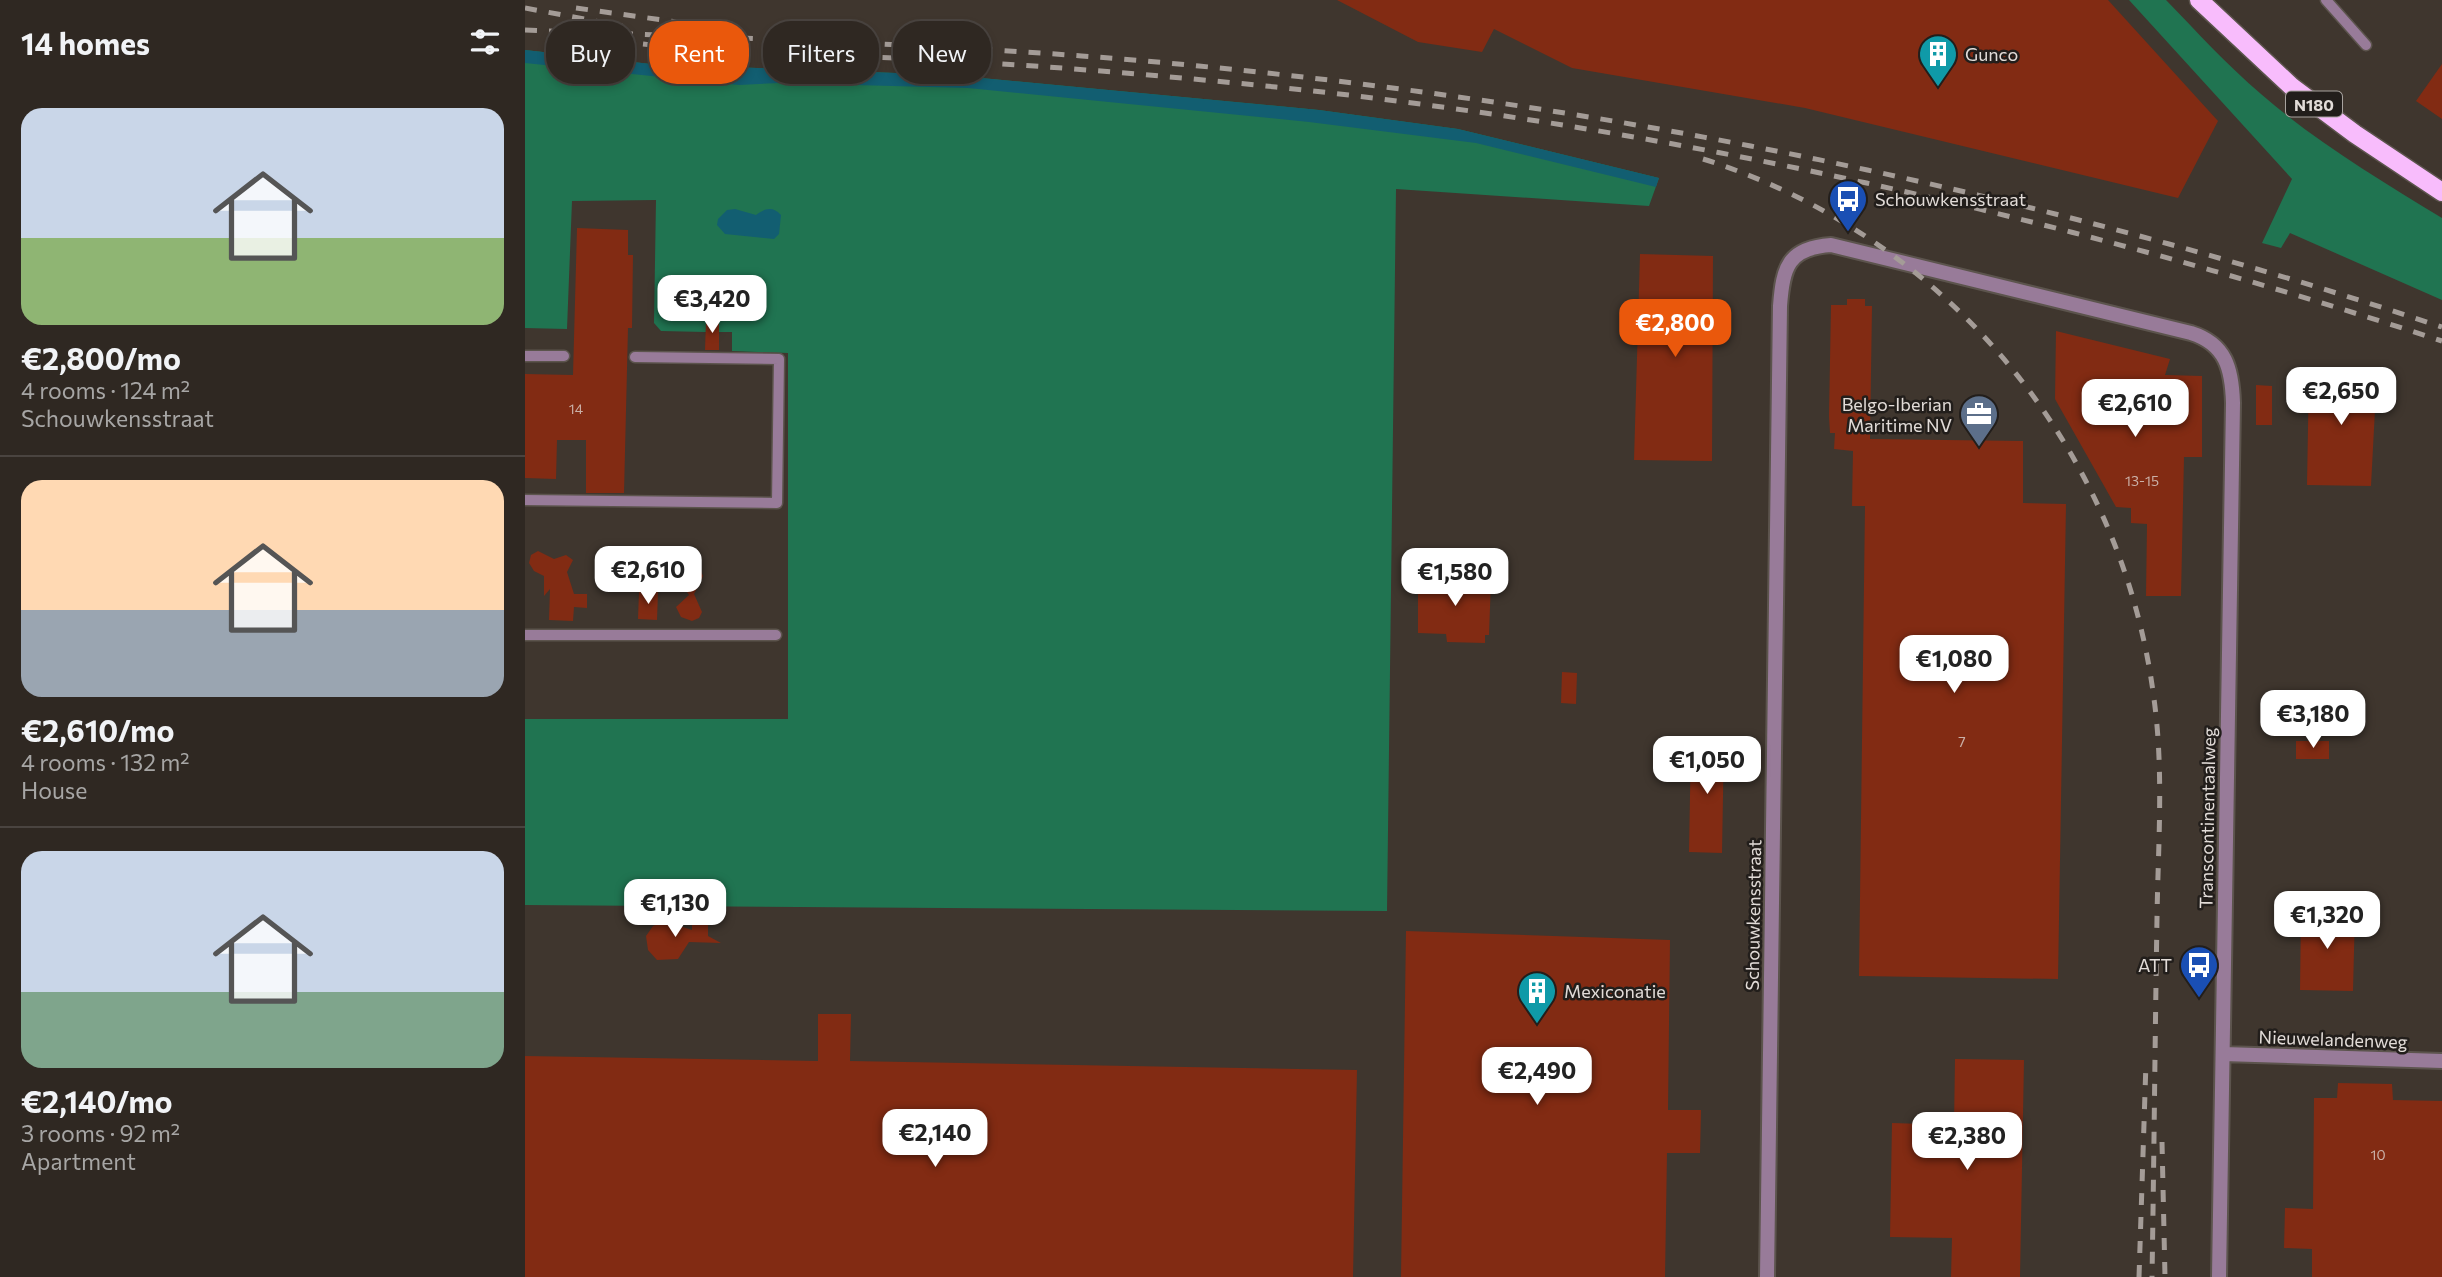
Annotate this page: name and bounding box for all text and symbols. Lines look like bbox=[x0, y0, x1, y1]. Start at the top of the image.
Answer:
chip: Buy bbox=[546, 21, 635, 84]
chip: Rent bbox=[649, 21, 749, 84]
chip: Filters bbox=[763, 21, 879, 84]
chip: New bbox=[893, 21, 991, 84]
icon: filters bbox=[466, 23, 504, 61]
text: 14 homes bbox=[21, 24, 150, 61]
building icon: Gunco bbox=[1917, 33, 1959, 88]
place label: Gunco bbox=[1965, 43, 2018, 65]
road number: N180 bbox=[2286, 92, 2342, 116]
icon: home bbox=[200, 153, 326, 279]
bus stop icon: Schouwkensstraat bbox=[1827, 178, 1869, 233]
place label: Schouwkensstraat bbox=[1875, 188, 2026, 210]
pin: €3,420 bbox=[655, 276, 769, 335]
text: €3,420 bbox=[673, 284, 751, 312]
pin: €2,800 bbox=[1618, 300, 1732, 359]
text: €2,800 bbox=[1635, 308, 1715, 336]
text: €2,800/mo bbox=[21, 339, 181, 376]
pin: €2,650 bbox=[2284, 368, 2398, 427]
text: 4 rooms · 124 m² bbox=[21, 376, 190, 404]
text: €2,650 bbox=[2302, 376, 2380, 404]
pin: €2,610 bbox=[2078, 380, 2192, 439]
text: €2,610 bbox=[2098, 388, 2172, 416]
place label: Belgo-Iberian Maritime NV bbox=[1842, 393, 1952, 436]
office icon: Belgo-Iberian Maritime NV bbox=[1958, 393, 2000, 448]
house number: 14 bbox=[569, 400, 584, 417]
text: Schouwkensstraat bbox=[21, 404, 214, 432]
house number: 13-15 bbox=[2125, 472, 2159, 489]
icon: home bbox=[200, 525, 326, 651]
pin: €2,610 bbox=[591, 546, 705, 606]
pin: €1,580 bbox=[1398, 548, 1512, 608]
text: €2,610 bbox=[611, 555, 685, 583]
text: €1,580 bbox=[1417, 557, 1493, 585]
pin: €1,080 bbox=[1897, 636, 2011, 695]
text: €1,080 bbox=[1916, 644, 1992, 672]
pin: €3,180 bbox=[2256, 690, 2370, 750]
text: €3,180 bbox=[2276, 699, 2350, 727]
text: €2,610/mo bbox=[21, 711, 174, 748]
street label: Transcontinentaalweg bbox=[2194, 727, 2220, 909]
house number: 7 bbox=[1958, 733, 1966, 750]
pin: €1,050 bbox=[1650, 736, 1764, 796]
text: €1,050 bbox=[1669, 745, 1745, 773]
text: 4 rooms · 132 m² bbox=[21, 748, 190, 776]
text: House bbox=[21, 776, 87, 804]
street label: Schouwkensstraat bbox=[1741, 839, 1765, 991]
pin: €1,130 bbox=[618, 880, 732, 939]
text: €1,130 bbox=[640, 888, 710, 916]
pin: €1,320 bbox=[2270, 892, 2384, 951]
icon: home bbox=[200, 896, 326, 1022]
text: €1,320 bbox=[2290, 900, 2364, 928]
bus stop icon: ATT bbox=[2178, 944, 2220, 999]
place label: ATT bbox=[2138, 954, 2172, 976]
building icon: Mexiconatie bbox=[1516, 970, 1558, 1025]
place label: Mexiconatie bbox=[1564, 980, 1666, 1002]
street label: Nieuwelandenweg bbox=[2258, 1025, 2408, 1053]
pin: €2,490 bbox=[1480, 1048, 1594, 1107]
text: €2,490 bbox=[1498, 1056, 1576, 1084]
text: €2,140/mo bbox=[21, 1082, 173, 1119]
pin: €2,140 bbox=[878, 1110, 992, 1169]
pin: €2,380 bbox=[1910, 1112, 2024, 1172]
text: €2,140 bbox=[898, 1118, 972, 1146]
text: 3 rooms · 92 m² bbox=[21, 1119, 180, 1147]
text: €2,380 bbox=[1928, 1121, 2006, 1149]
house number: 10 bbox=[2370, 1146, 2386, 1163]
text: Apartment bbox=[21, 1147, 136, 1175]

